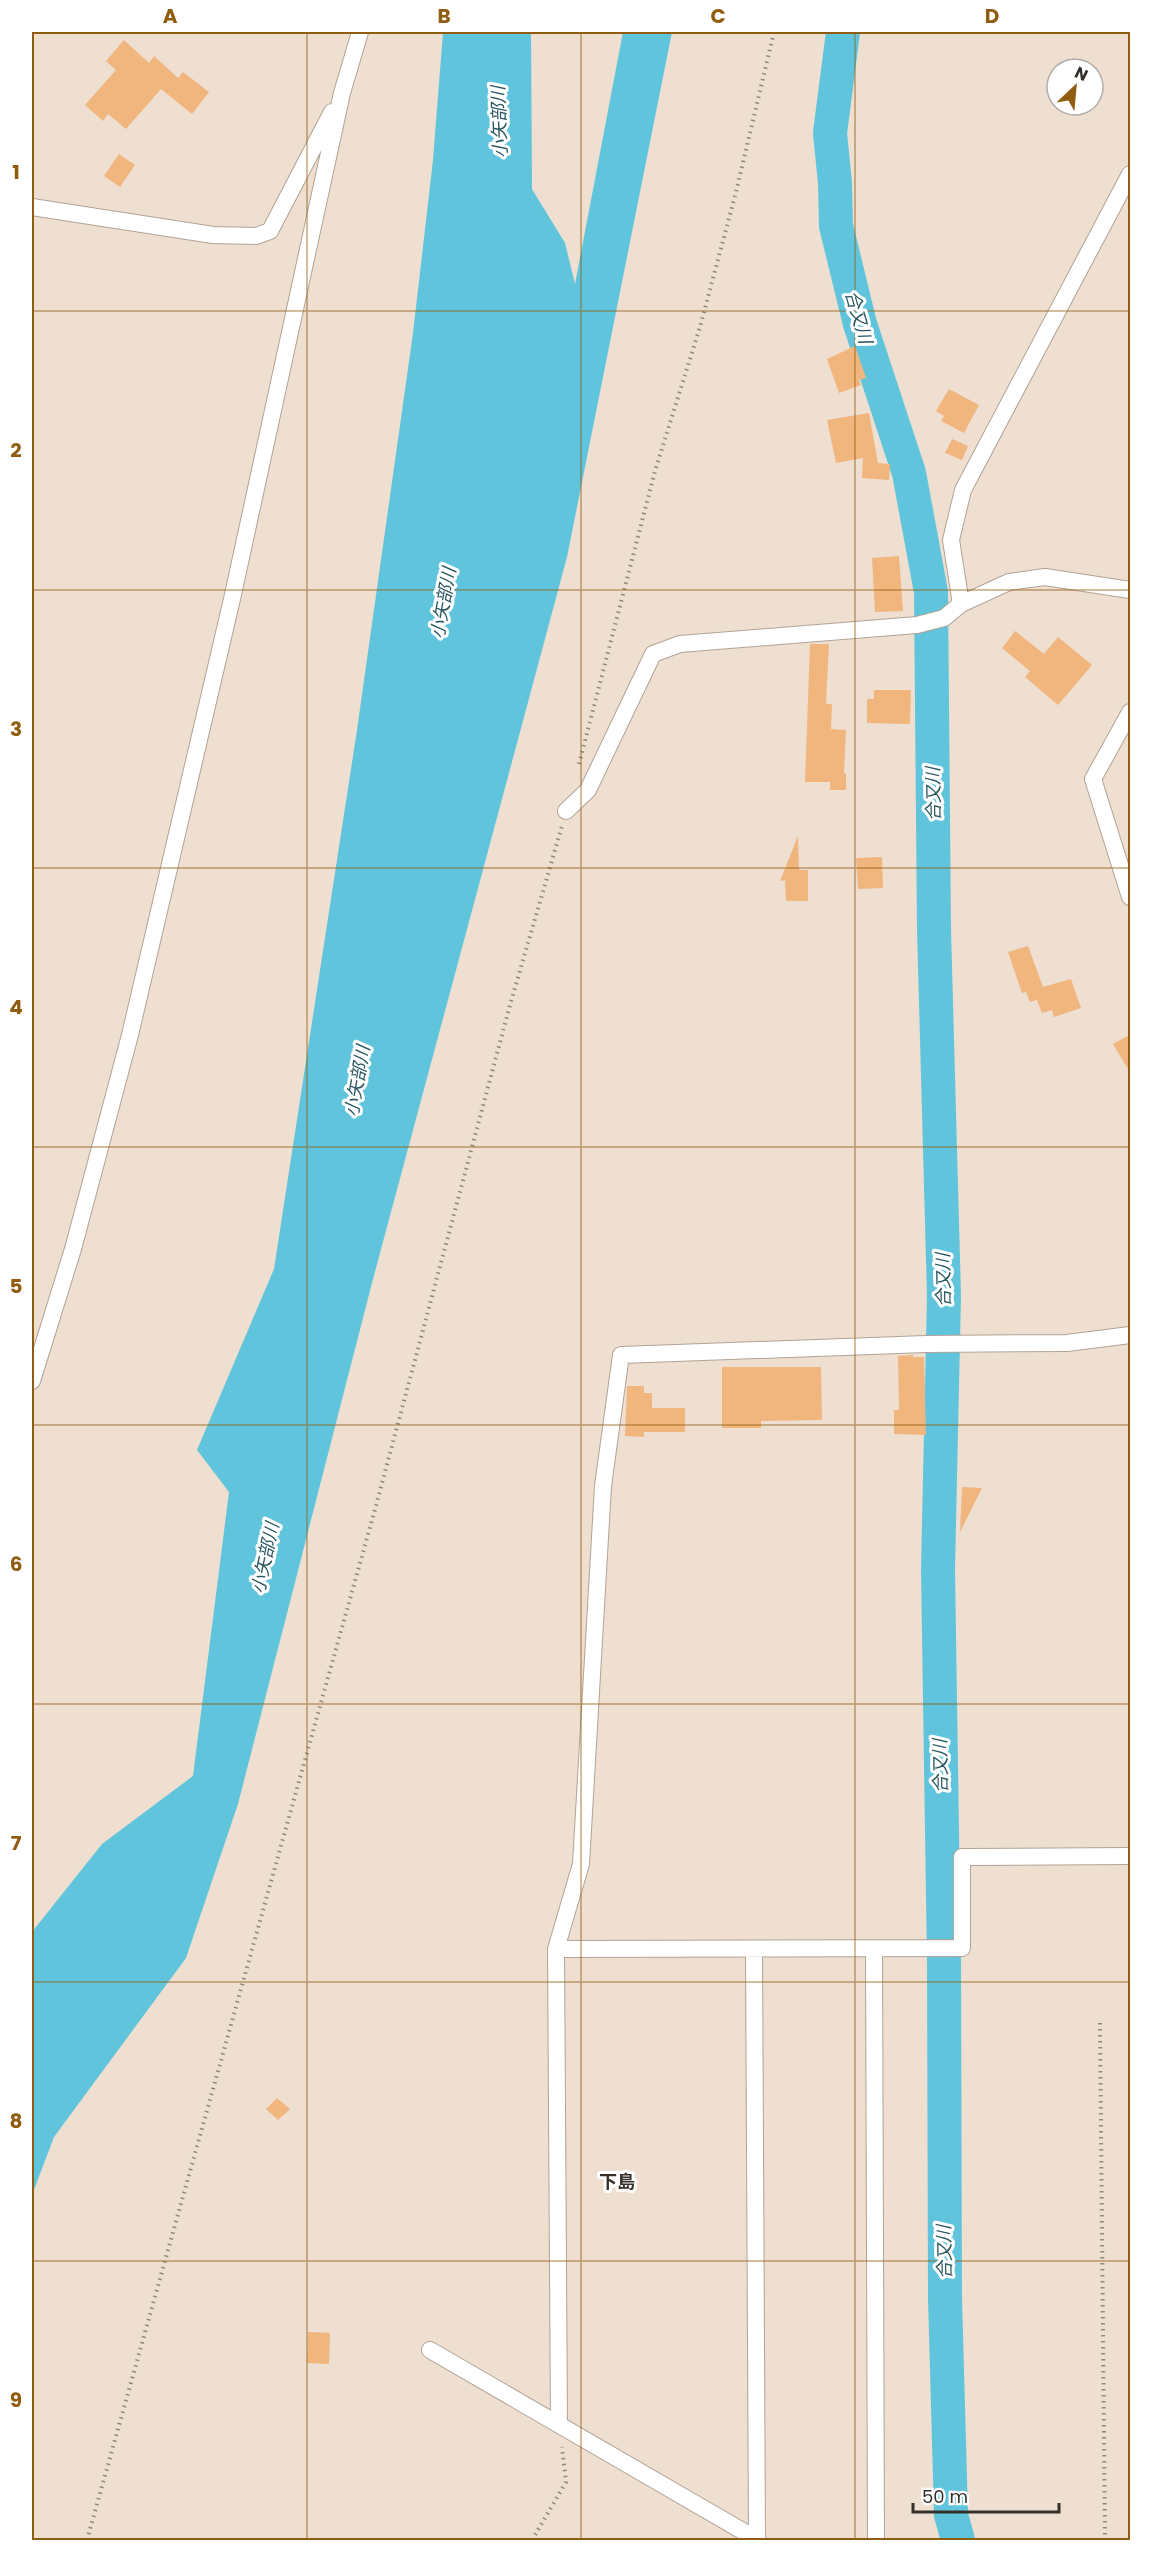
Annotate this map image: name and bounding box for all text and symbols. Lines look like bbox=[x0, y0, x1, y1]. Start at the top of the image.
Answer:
text: A bbox=[163, 2, 178, 30]
text: B bbox=[437, 2, 451, 30]
text: C bbox=[710, 2, 726, 30]
text: D bbox=[985, 2, 999, 30]
north arrow bbox=[1045, 57, 1105, 117]
text: N bbox=[1071, 61, 1092, 87]
water label: 小矢部川 bbox=[485, 84, 513, 158]
text: 1 bbox=[12, 158, 20, 186]
water label: 合又川 bbox=[840, 288, 879, 348]
text: 2 bbox=[10, 436, 22, 464]
water label: 小矢部川 bbox=[424, 563, 462, 641]
text: 3 bbox=[10, 715, 22, 743]
water label: 合又川 bbox=[920, 765, 946, 821]
text: 4 bbox=[9, 993, 23, 1021]
water label: 小矢部川 bbox=[338, 1041, 376, 1119]
water label: 合又川 bbox=[930, 1251, 956, 1307]
text: 5 bbox=[10, 1272, 23, 1300]
water label: 小矢部川 bbox=[245, 1518, 285, 1596]
text: 6 bbox=[10, 1550, 22, 1578]
water label: 合又川 bbox=[927, 1737, 953, 1793]
text: 7 bbox=[11, 1829, 22, 1857]
text: 8 bbox=[10, 2107, 22, 2135]
district label: 下島 bbox=[599, 2169, 635, 2194]
water label: 合又川 bbox=[931, 2223, 957, 2279]
text: 9 bbox=[10, 2386, 22, 2414]
scale bar bbox=[913, 2476, 1058, 2514]
text: 50 m bbox=[922, 2484, 968, 2509]

